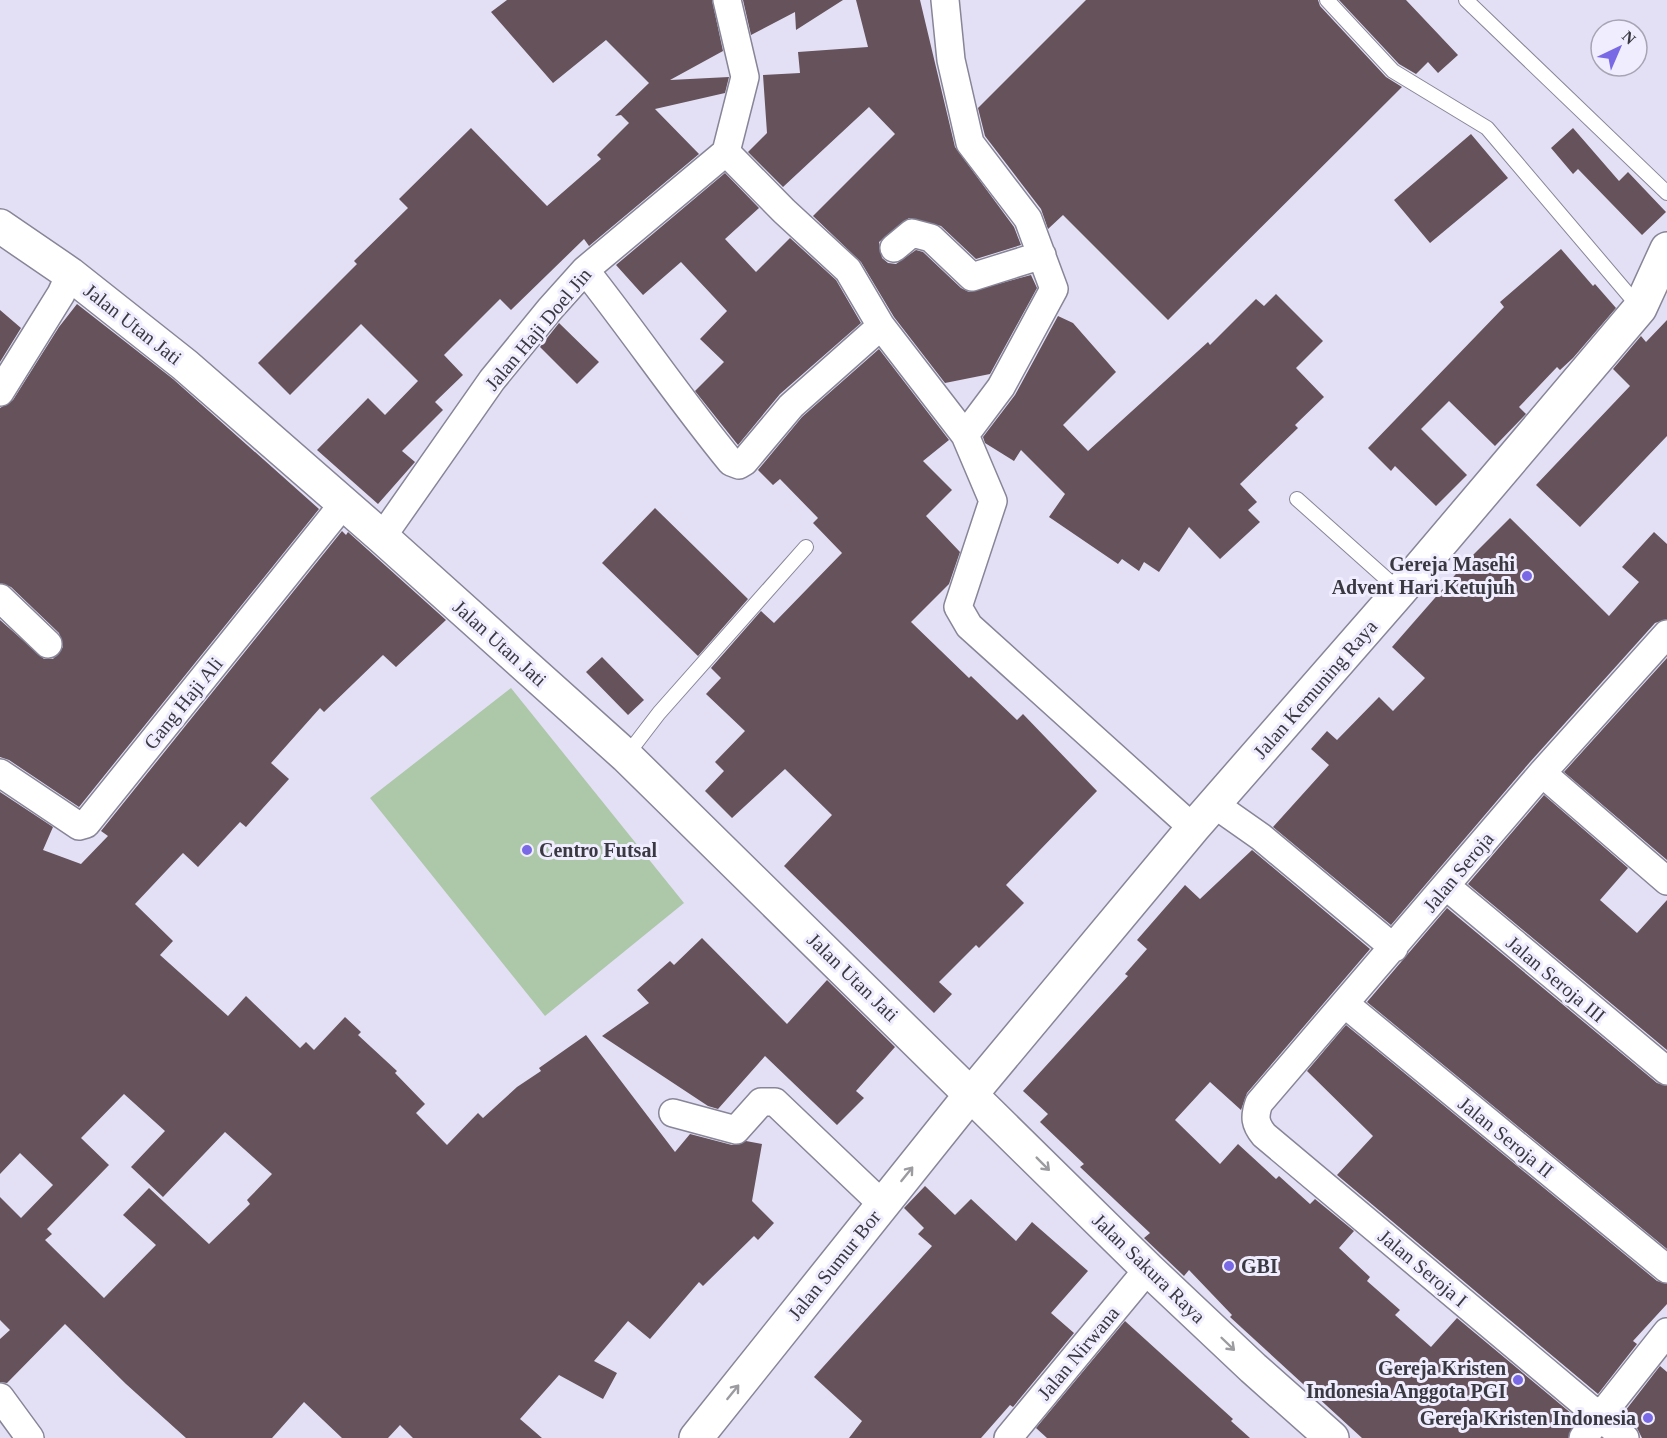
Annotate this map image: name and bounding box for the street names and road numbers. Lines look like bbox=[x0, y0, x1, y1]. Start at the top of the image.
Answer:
street label: Jalan Haji Doel Jin bbox=[480, 263, 596, 395]
street label: Jalan Utan Jati bbox=[80, 279, 187, 369]
street label: Jalan Utan Jati bbox=[449, 595, 551, 691]
street label: Jalan Kemuning Raya bbox=[1249, 615, 1382, 764]
street label: Gang Haji Ali bbox=[139, 652, 228, 754]
street label: Jalan Seroja bbox=[1418, 828, 1499, 917]
street label: Jalan Utan Jati bbox=[803, 928, 903, 1026]
street label: Jalan Seroja III bbox=[1501, 931, 1610, 1027]
street label: Jalan Seroja II bbox=[1454, 1092, 1558, 1183]
street label: Jalan Sumur Bor bbox=[783, 1206, 885, 1324]
street label: Jalan Sakura Raya bbox=[1088, 1209, 1210, 1328]
street label: Jalan Seroja I bbox=[1374, 1225, 1472, 1312]
street label: Jalan Nirwana bbox=[1033, 1302, 1123, 1404]

